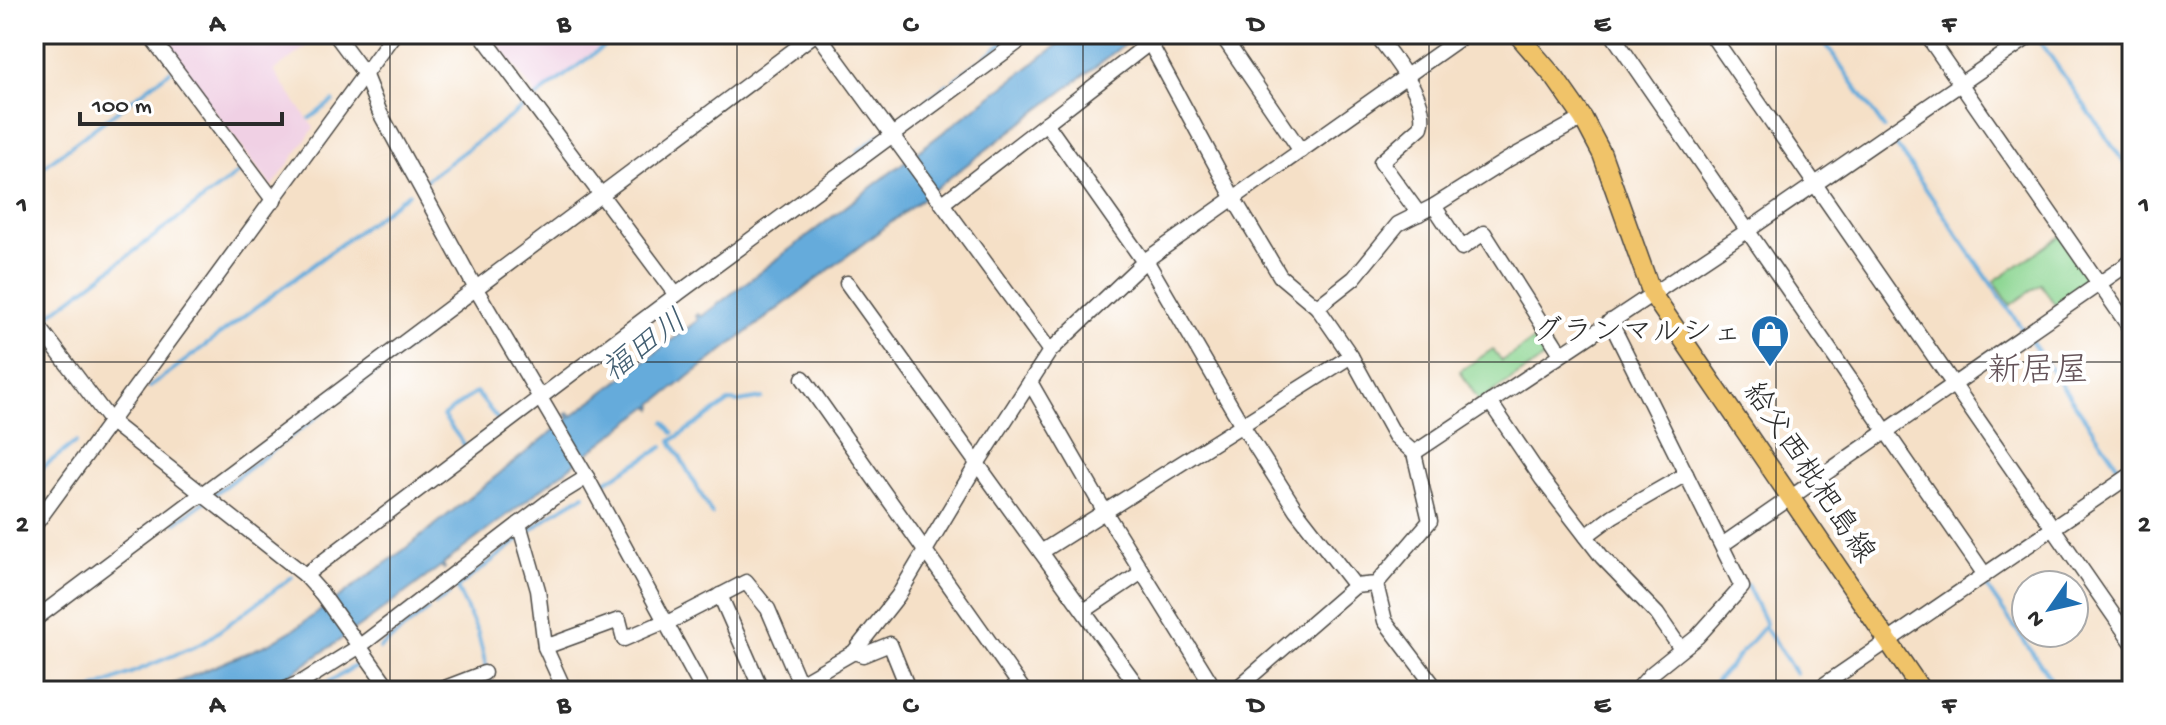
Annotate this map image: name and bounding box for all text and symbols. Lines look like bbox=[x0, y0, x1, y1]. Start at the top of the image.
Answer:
text: A bbox=[208, 11, 226, 42]
text: B bbox=[556, 11, 572, 42]
text: C bbox=[903, 11, 920, 42]
text: D bbox=[1246, 11, 1266, 42]
text: E bbox=[1594, 11, 1612, 42]
text: F bbox=[1941, 11, 1957, 42]
scale bar bbox=[80, 76, 282, 126]
text: 100 m bbox=[91, 93, 152, 122]
text: 1 bbox=[16, 192, 27, 223]
text: 1 bbox=[2138, 192, 2149, 223]
water label: 福田川 bbox=[596, 304, 696, 392]
shop icon: グランマルシェ bbox=[1749, 313, 1791, 368]
place label: グランマルシェ bbox=[1533, 315, 1742, 352]
district label: 新居屋 bbox=[1987, 353, 2089, 394]
street label: 給父西枇杷島線 bbox=[1734, 376, 1882, 571]
text: 2 bbox=[16, 511, 29, 542]
text: 2 bbox=[2138, 511, 2151, 542]
north arrow bbox=[2010, 569, 2090, 649]
text: N bbox=[2022, 605, 2052, 631]
text: A bbox=[208, 692, 226, 723]
text: B bbox=[556, 692, 572, 723]
text: C bbox=[903, 692, 920, 723]
text: D bbox=[1246, 692, 1266, 723]
text: E bbox=[1594, 692, 1612, 723]
text: F bbox=[1941, 692, 1957, 723]

